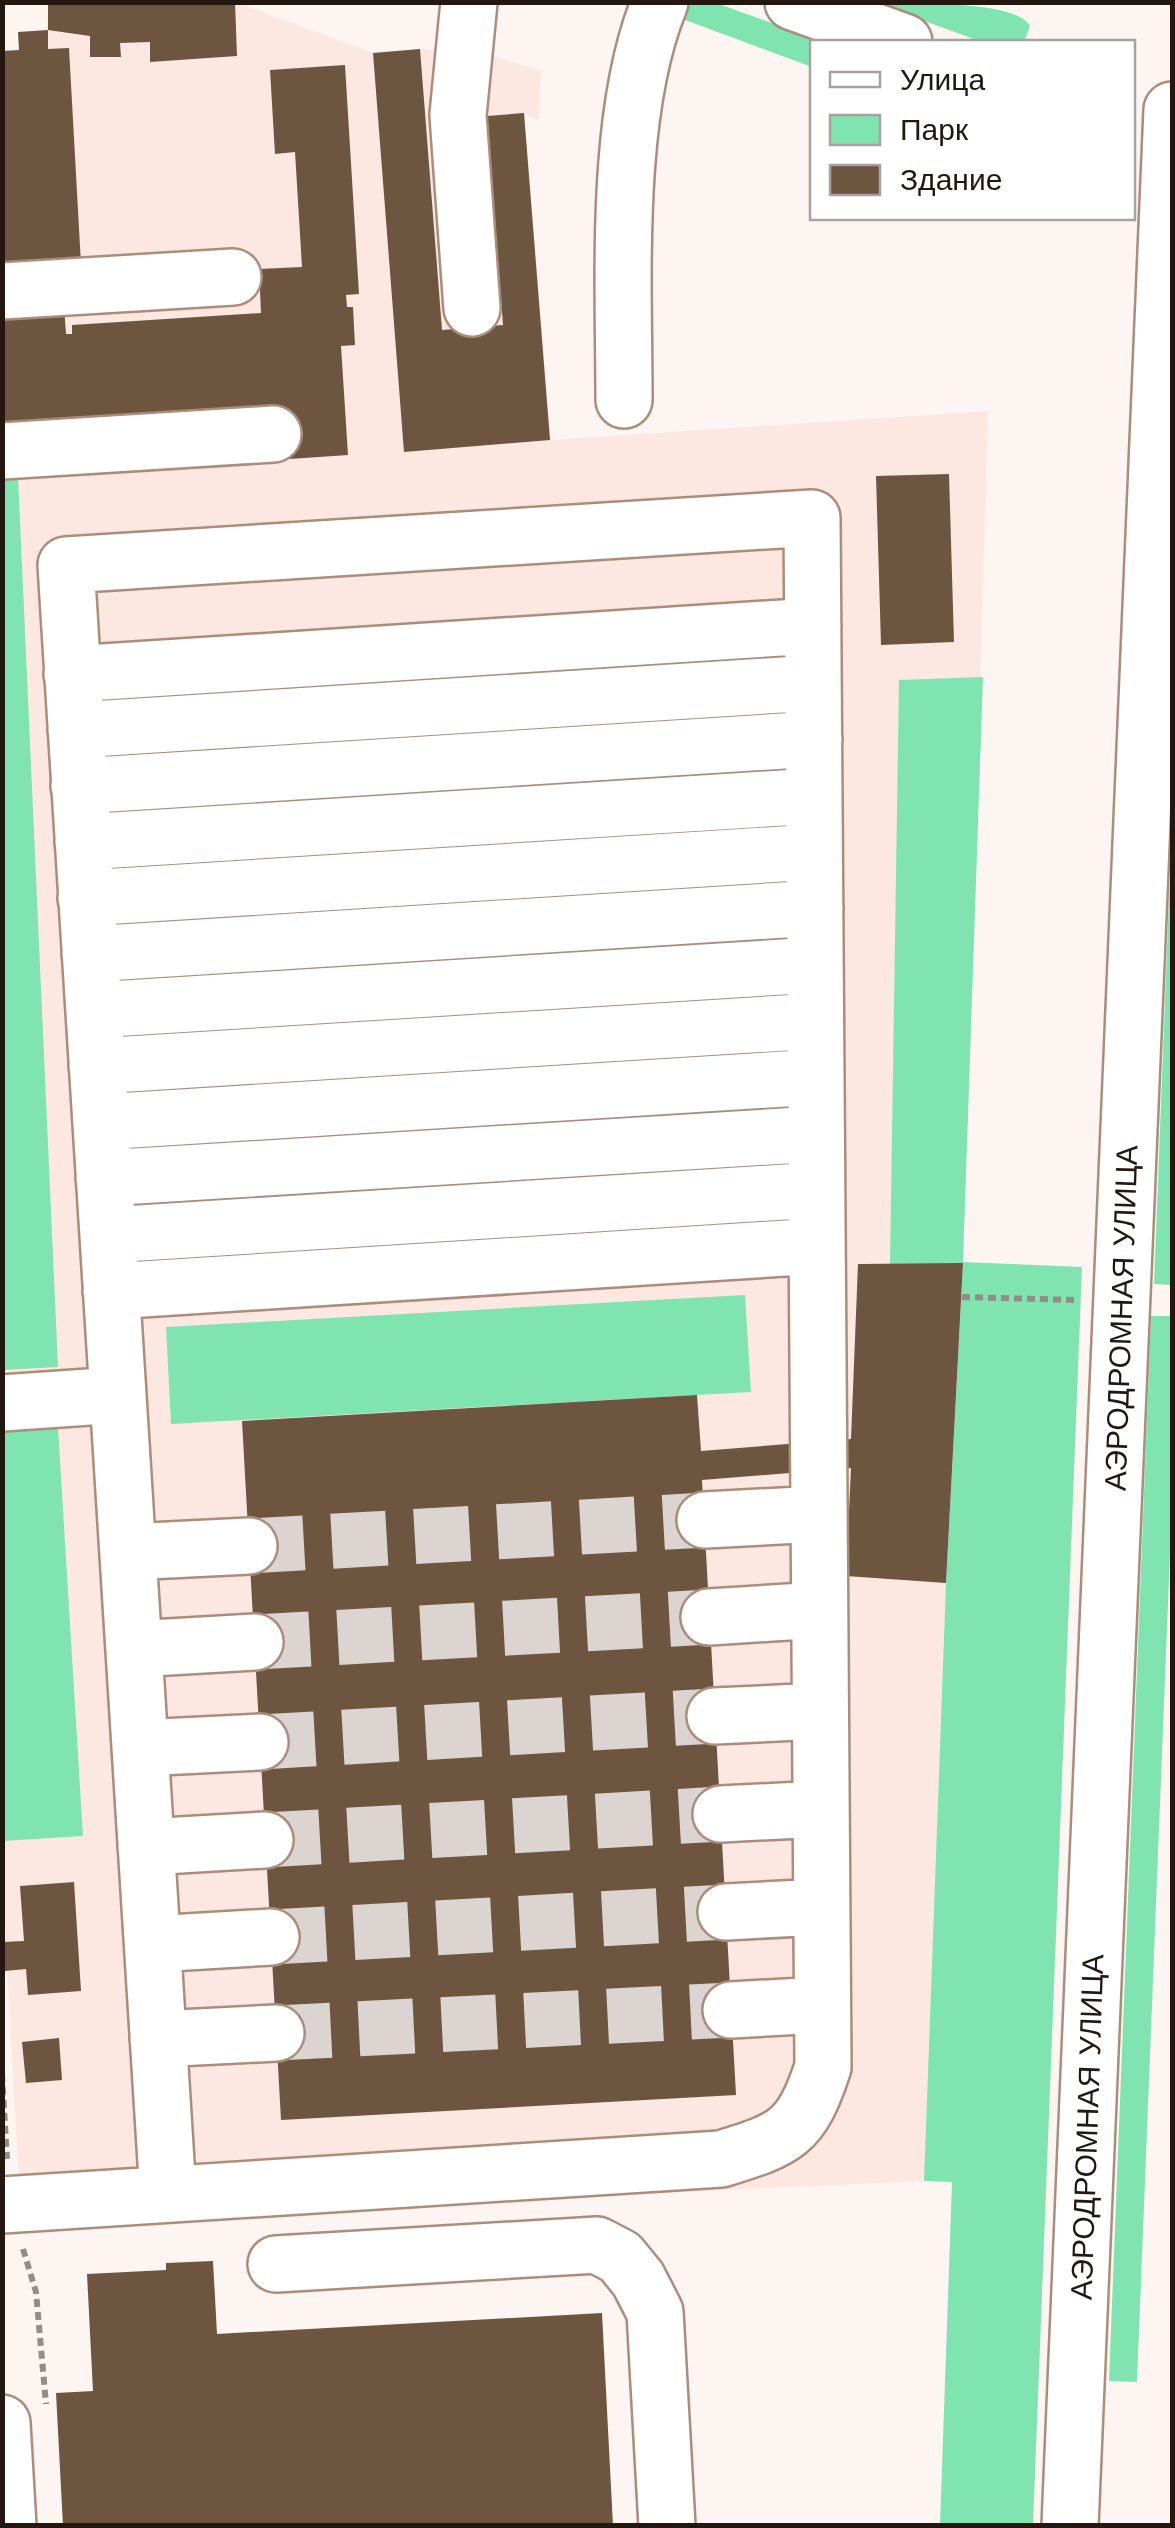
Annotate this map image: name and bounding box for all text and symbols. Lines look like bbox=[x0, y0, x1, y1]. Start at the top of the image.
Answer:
legend bbox=[810, 40, 1135, 220]
text: Улица bbox=[900, 62, 985, 97]
text: Парк bbox=[900, 112, 969, 147]
text: Здание bbox=[900, 162, 1002, 197]
street label: АЭРОДРОМНАЯ УЛИЦА bbox=[1097, 1144, 1145, 1492]
street label: АЭРОДРОМНАЯ УЛИЦА bbox=[1063, 1953, 1111, 2301]

